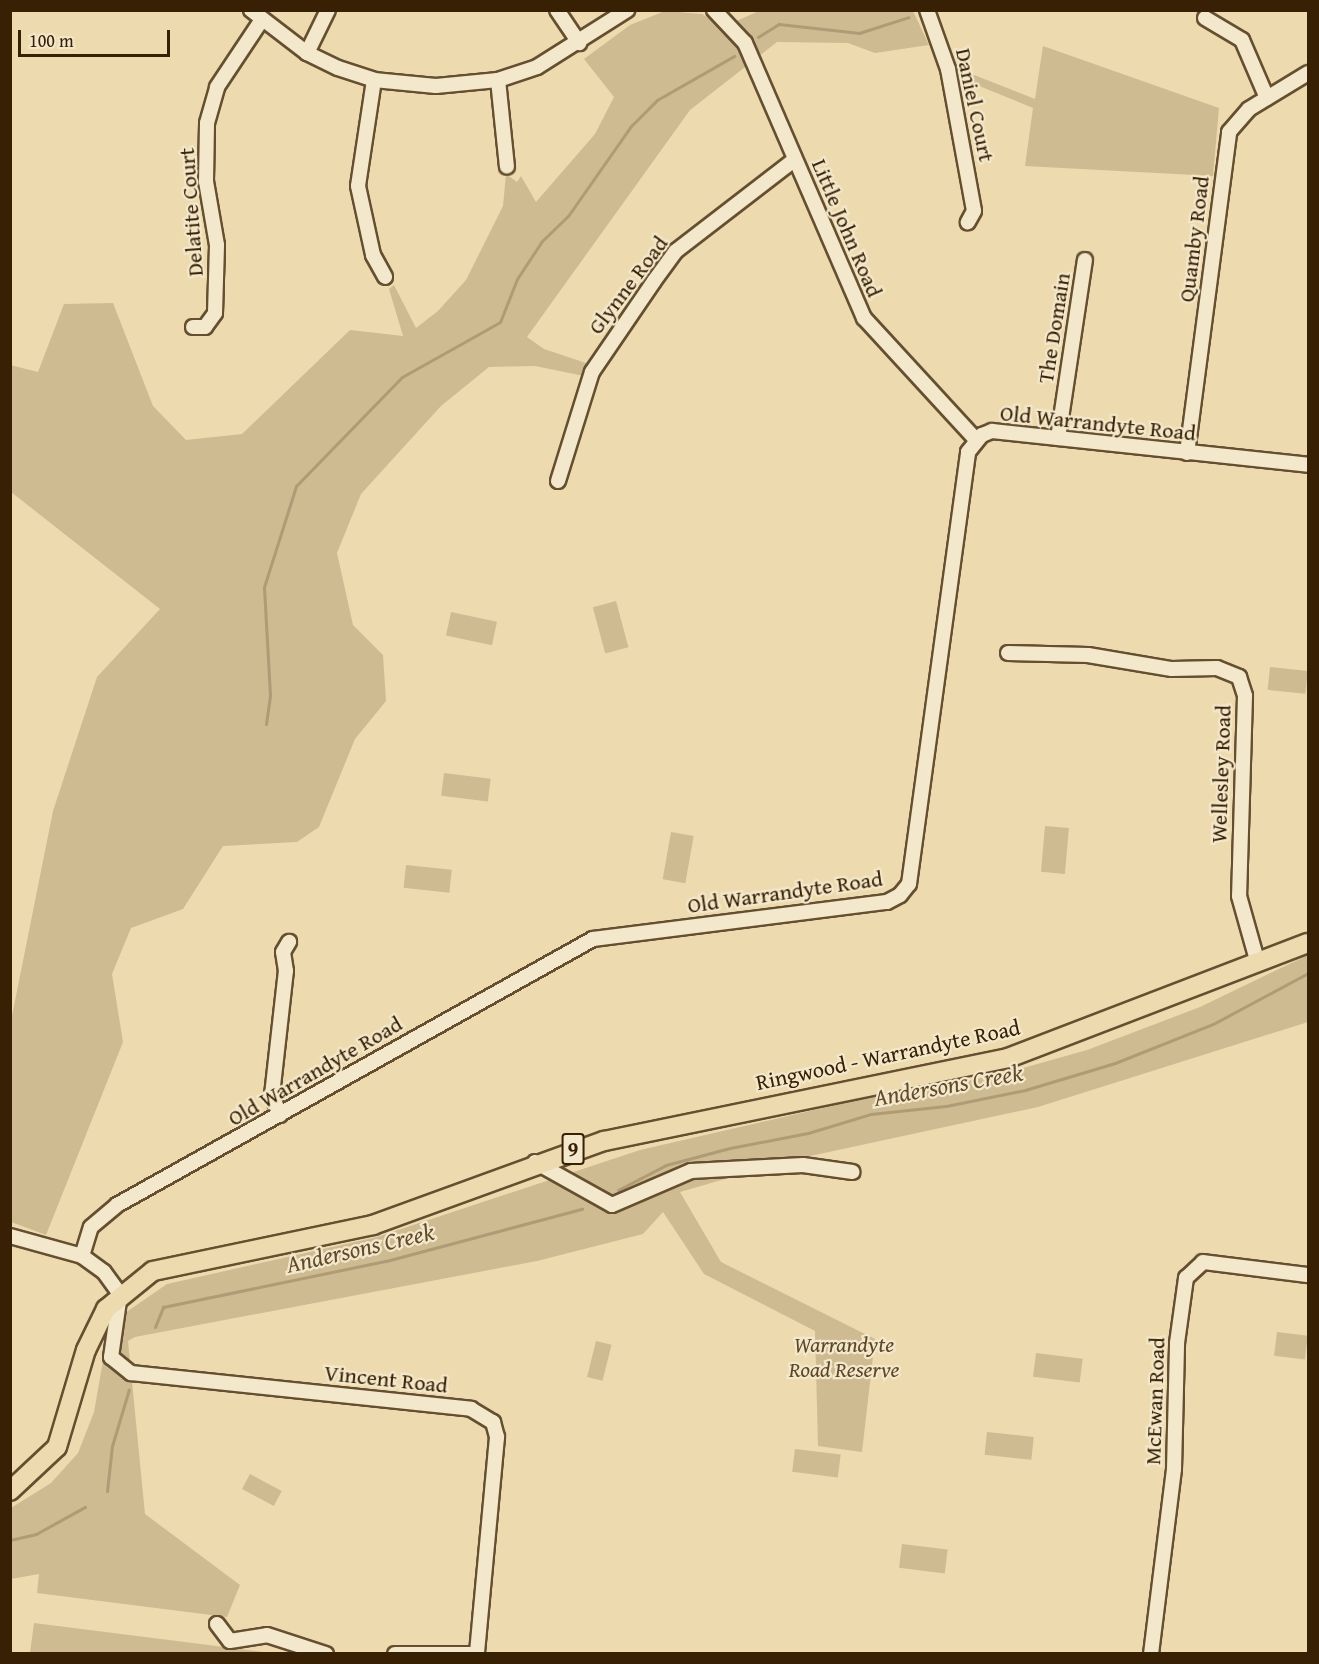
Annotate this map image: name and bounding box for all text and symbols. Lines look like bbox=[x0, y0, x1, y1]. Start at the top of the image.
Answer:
scale bar bbox=[21, 18, 172, 56]
text: 100 m bbox=[29, 27, 74, 54]
street label: Daniel Court bbox=[950, 46, 1000, 164]
street label: Delatite Court bbox=[173, 147, 209, 277]
street label: Little John Road bbox=[806, 155, 888, 301]
street label: Quamby Road bbox=[1173, 174, 1215, 304]
street label: Glynne Road bbox=[583, 231, 673, 339]
street label: The Domain bbox=[1032, 271, 1076, 385]
street label: Old Warrandyte Road bbox=[999, 400, 1197, 446]
street label: Wellesley Road bbox=[1205, 705, 1237, 843]
street label: Old Warrandyte Road bbox=[686, 865, 884, 919]
street label: Old Warrandyte Road bbox=[223, 1010, 407, 1132]
street label: Ringwood - Warrandyte Road bbox=[753, 1014, 1023, 1096]
water label: Andersons Creek bbox=[871, 1058, 1025, 1112]
road number: 9 bbox=[561, 1131, 585, 1167]
water label: Andersons Creek bbox=[283, 1217, 437, 1279]
park label: Warrandyte Road Reserve bbox=[789, 1331, 899, 1382]
street label: McEwan Road bbox=[1140, 1337, 1170, 1465]
street label: Vincent Road bbox=[323, 1359, 449, 1399]

